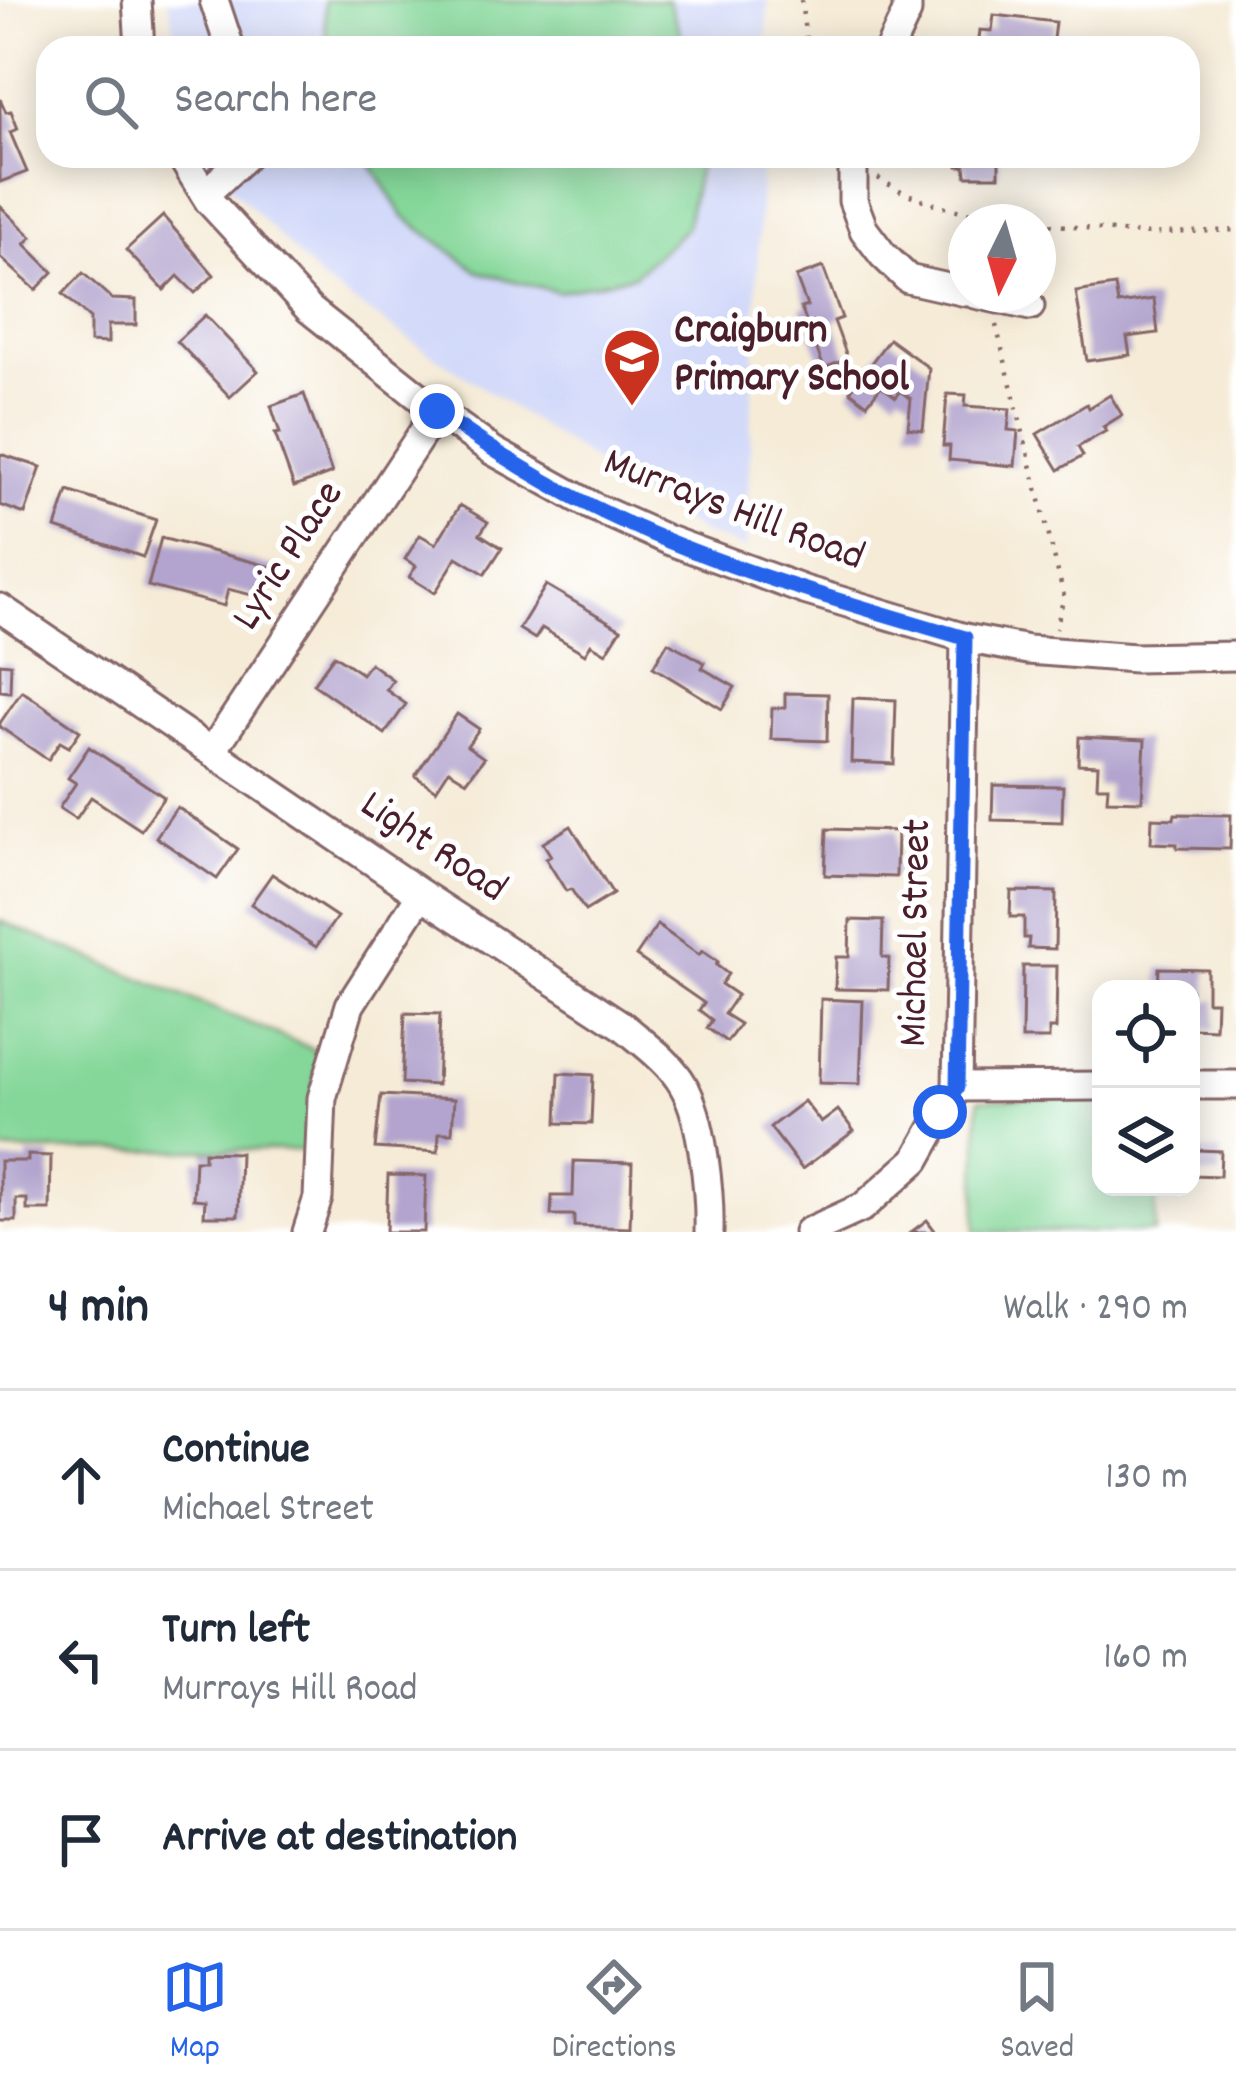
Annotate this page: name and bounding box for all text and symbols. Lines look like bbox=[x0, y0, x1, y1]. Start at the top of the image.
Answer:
search box bbox=[36, 36, 1200, 168]
icon: search bbox=[78, 69, 144, 135]
text: Search here bbox=[174, 70, 377, 134]
north arrow bbox=[948, 204, 1056, 312]
place label: Craigburn Primary School bbox=[674, 303, 910, 411]
school or university icon: Craigburn Primary School bbox=[601, 326, 663, 408]
route end bbox=[410, 384, 464, 438]
street label: Murrays Hill Road bbox=[594, 435, 872, 589]
street label: Lyric Place bbox=[219, 470, 361, 644]
street label: Light Road bbox=[346, 778, 518, 920]
street label: Michael Street bbox=[886, 818, 950, 1048]
map controls bbox=[1092, 980, 1200, 1196]
button: locate bbox=[1092, 980, 1200, 1088]
route start bbox=[913, 1085, 967, 1139]
button: layers bbox=[1092, 1088, 1200, 1196]
text: 4 min bbox=[48, 1274, 149, 1346]
text: Walk · 290 m bbox=[1003, 1283, 1188, 1338]
text: Continue bbox=[162, 1420, 310, 1484]
icon: ahead bbox=[48, 1447, 114, 1513]
text: 130 m bbox=[1105, 1452, 1188, 1507]
text: Michael Street bbox=[162, 1484, 374, 1539]
text: Turn left bbox=[162, 1600, 310, 1664]
icon: left bbox=[48, 1627, 114, 1693]
text: 160 m bbox=[1103, 1632, 1188, 1687]
text: Murrays Hill Road bbox=[162, 1664, 418, 1719]
icon: arrive bbox=[48, 1807, 114, 1873]
text: Arrive at destination bbox=[162, 1808, 517, 1872]
tab: Map bbox=[162, 1954, 228, 2073]
tab: Directions bbox=[552, 1954, 677, 2073]
tab: Saved bbox=[1000, 1954, 1074, 2073]

